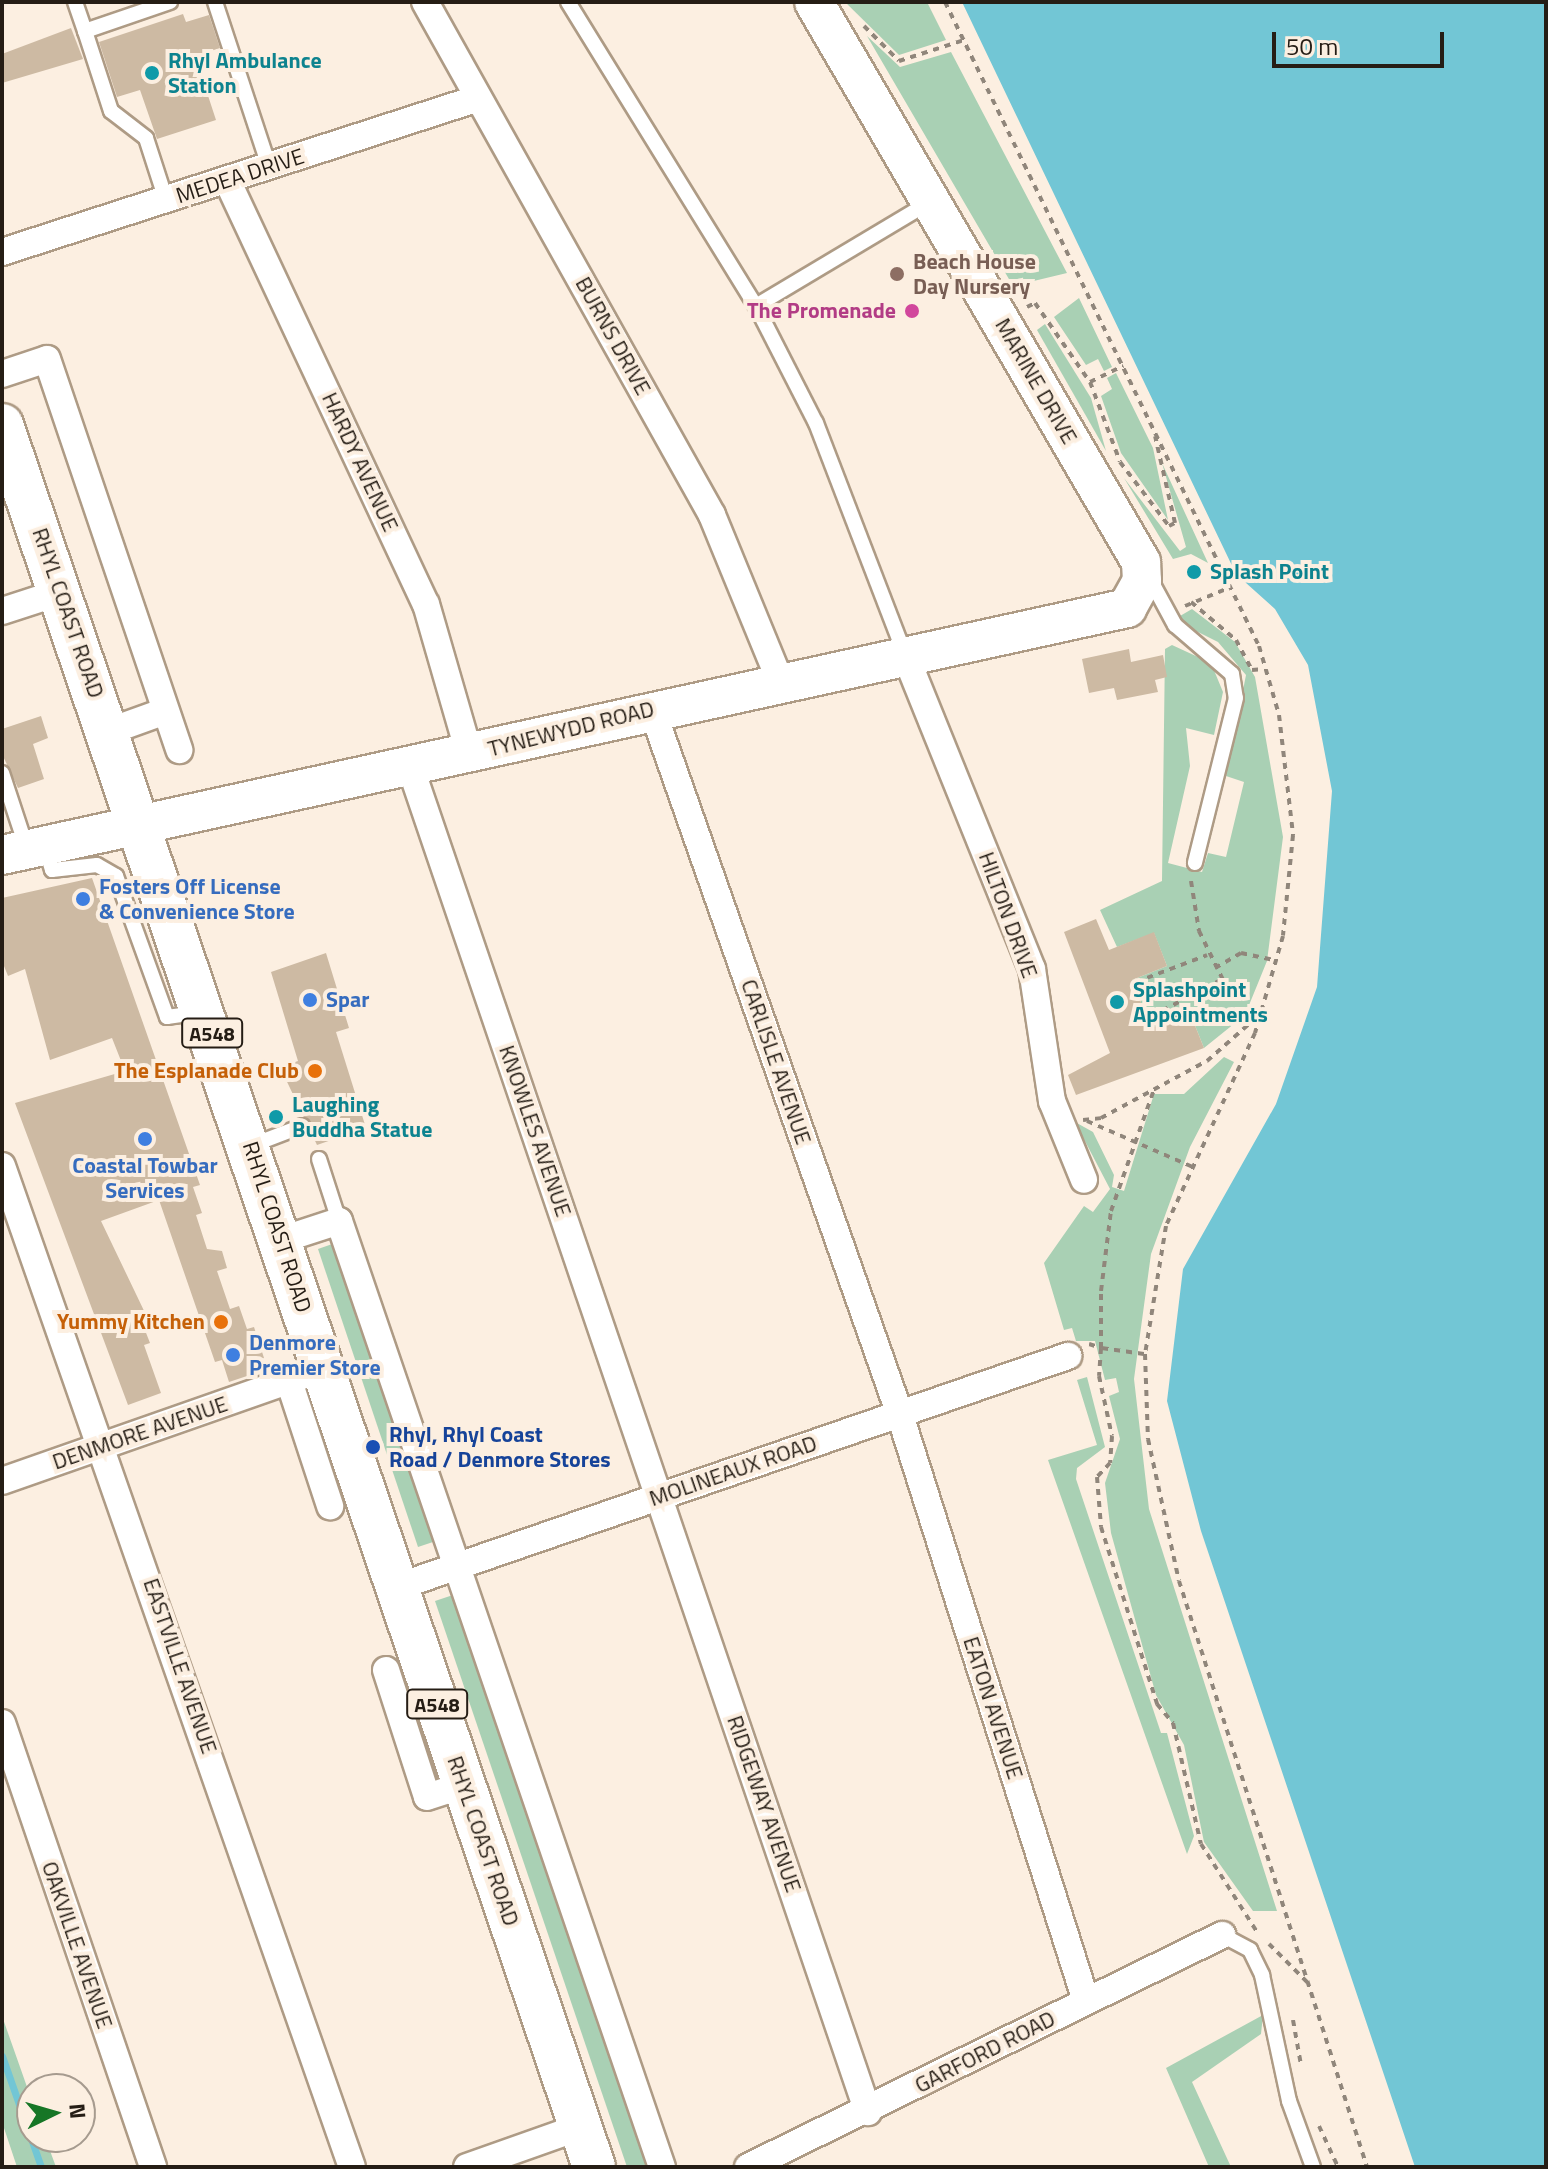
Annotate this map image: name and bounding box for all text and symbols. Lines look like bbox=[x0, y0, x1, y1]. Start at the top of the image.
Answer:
scale bar bbox=[1276, 16, 1448, 66]
text: 50 m bbox=[1286, 28, 1338, 64]
place label: Rhyl Ambulance Station bbox=[168, 47, 322, 98]
marker: Rhyl Ambulance Station bbox=[143, 64, 161, 82]
street label: MEDEA DRIVE bbox=[173, 143, 307, 209]
place label: Beach House Day Nursery bbox=[913, 248, 1036, 300]
marker: Beach House Day Nursery bbox=[888, 265, 906, 283]
street label: BURNS DRIVE bbox=[570, 272, 656, 400]
place label: The Promenade bbox=[747, 298, 896, 324]
marker: The Promenade bbox=[903, 302, 921, 320]
street label: MARINE DRIVE bbox=[989, 314, 1083, 448]
street label: HARDY AVENUE bbox=[316, 388, 404, 536]
street label: RHYL COAST ROAD bbox=[27, 525, 109, 701]
place label: Splash Point bbox=[1210, 559, 1329, 585]
marker: Splash Point bbox=[1185, 563, 1203, 581]
street label: TYNEWYDD ROAD bbox=[485, 696, 657, 762]
street label: HILTON DRIVE bbox=[973, 848, 1043, 982]
place label: Fosters Off License & Convenience Store bbox=[99, 873, 295, 924]
marker: Fosters Off License & Convenience Store bbox=[74, 890, 92, 908]
street label: CARLISLE AVENUE bbox=[735, 976, 817, 1148]
place label: Splashpoint Appointments bbox=[1133, 976, 1268, 1028]
place label: Spar bbox=[326, 987, 369, 1013]
marker: Spar bbox=[301, 991, 319, 1009]
marker: Splashpoint Appointments bbox=[1108, 993, 1126, 1011]
road number: A548 bbox=[180, 1017, 244, 1049]
street label: KNOWLES AVENUE bbox=[493, 1042, 577, 1220]
place label: The Esplanade Club bbox=[114, 1058, 299, 1084]
marker: The Esplanade Club bbox=[306, 1062, 324, 1080]
place label: Laughing Buddha Statue bbox=[292, 1091, 432, 1142]
marker: Laughing Buddha Statue bbox=[267, 1108, 285, 1126]
marker: Coastal Towbar Services bbox=[136, 1130, 154, 1148]
street label: RHYL COAST ROAD bbox=[237, 1138, 317, 1316]
place label: Coastal Towbar Services bbox=[72, 1152, 218, 1204]
place label: Yummy Kitchen bbox=[57, 1309, 205, 1335]
marker: Yummy Kitchen bbox=[212, 1313, 230, 1331]
place label: Denmore Premier Store bbox=[249, 1329, 381, 1380]
marker: Denmore Premier Store bbox=[224, 1346, 242, 1364]
street label: DENMORE AVENUE bbox=[49, 1391, 231, 1475]
place label: Rhyl, Rhyl Coast Road / Denmore Stores bbox=[389, 1421, 611, 1472]
street label: MOLINEAUX ROAD bbox=[646, 1430, 820, 1512]
marker: Rhyl, Rhyl Coast Road / Denmore Stores bbox=[364, 1438, 382, 1456]
street label: EASTVILLE AVENUE bbox=[138, 1575, 222, 1757]
street label: EATON AVENUE bbox=[958, 1633, 1028, 1783]
road number: A548 bbox=[405, 1688, 469, 1720]
street label: RIDGEWAY AVENUE bbox=[721, 1712, 807, 1896]
street label: RHYL COAST ROAD bbox=[442, 1753, 524, 1929]
street label: OAKVILLE AVENUE bbox=[36, 1858, 118, 2032]
street label: GARFORD ROAD bbox=[910, 2005, 1060, 2099]
north arrow bbox=[16, 2073, 96, 2153]
text: N bbox=[60, 2102, 96, 2120]

